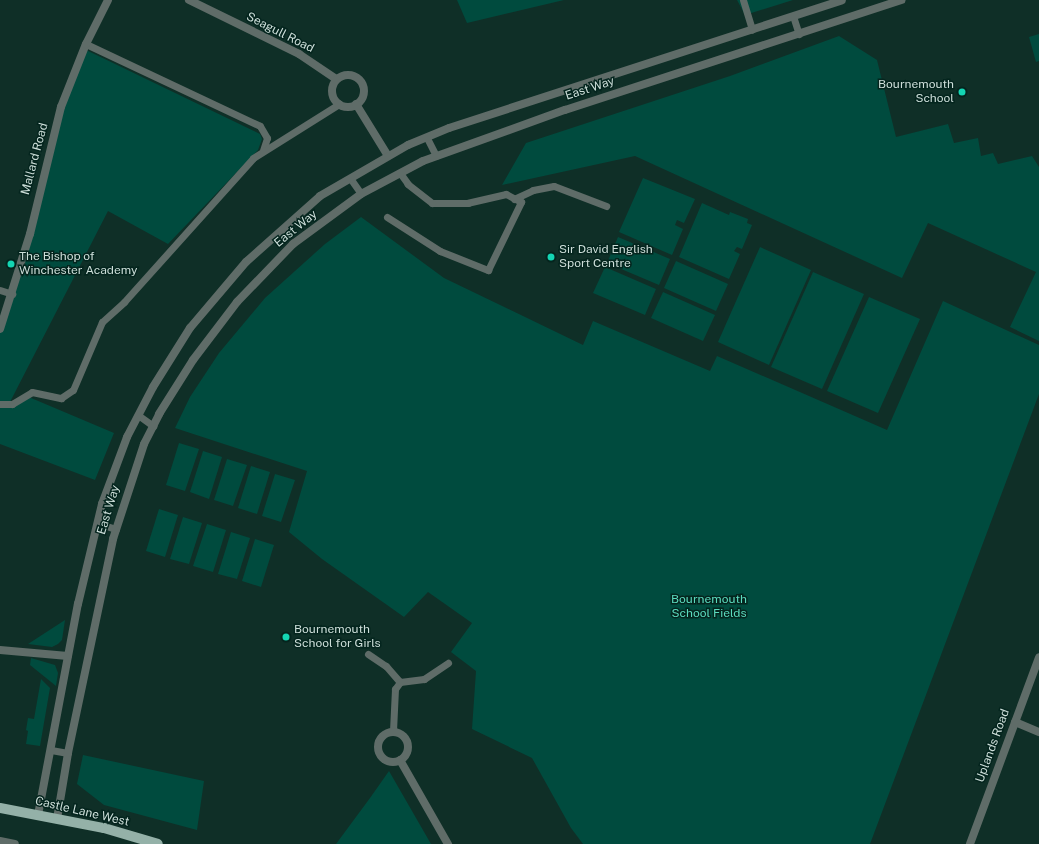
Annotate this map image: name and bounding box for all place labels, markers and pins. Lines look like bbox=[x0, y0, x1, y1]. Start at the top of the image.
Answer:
place label: Bournemouth School bbox=[878, 78, 954, 106]
marker: Bournemouth School bbox=[957, 87, 967, 97]
place label: Sir David English Sport Centre bbox=[559, 243, 653, 271]
place label: The Bishop of Winchester Academy bbox=[19, 250, 137, 278]
marker: Sir David English Sport Centre bbox=[546, 252, 556, 262]
marker: The Bishop of Winchester Academy bbox=[6, 259, 16, 269]
place label: Bournemouth School for Girls bbox=[294, 623, 381, 651]
marker: Bournemouth School for Girls bbox=[281, 632, 291, 642]

